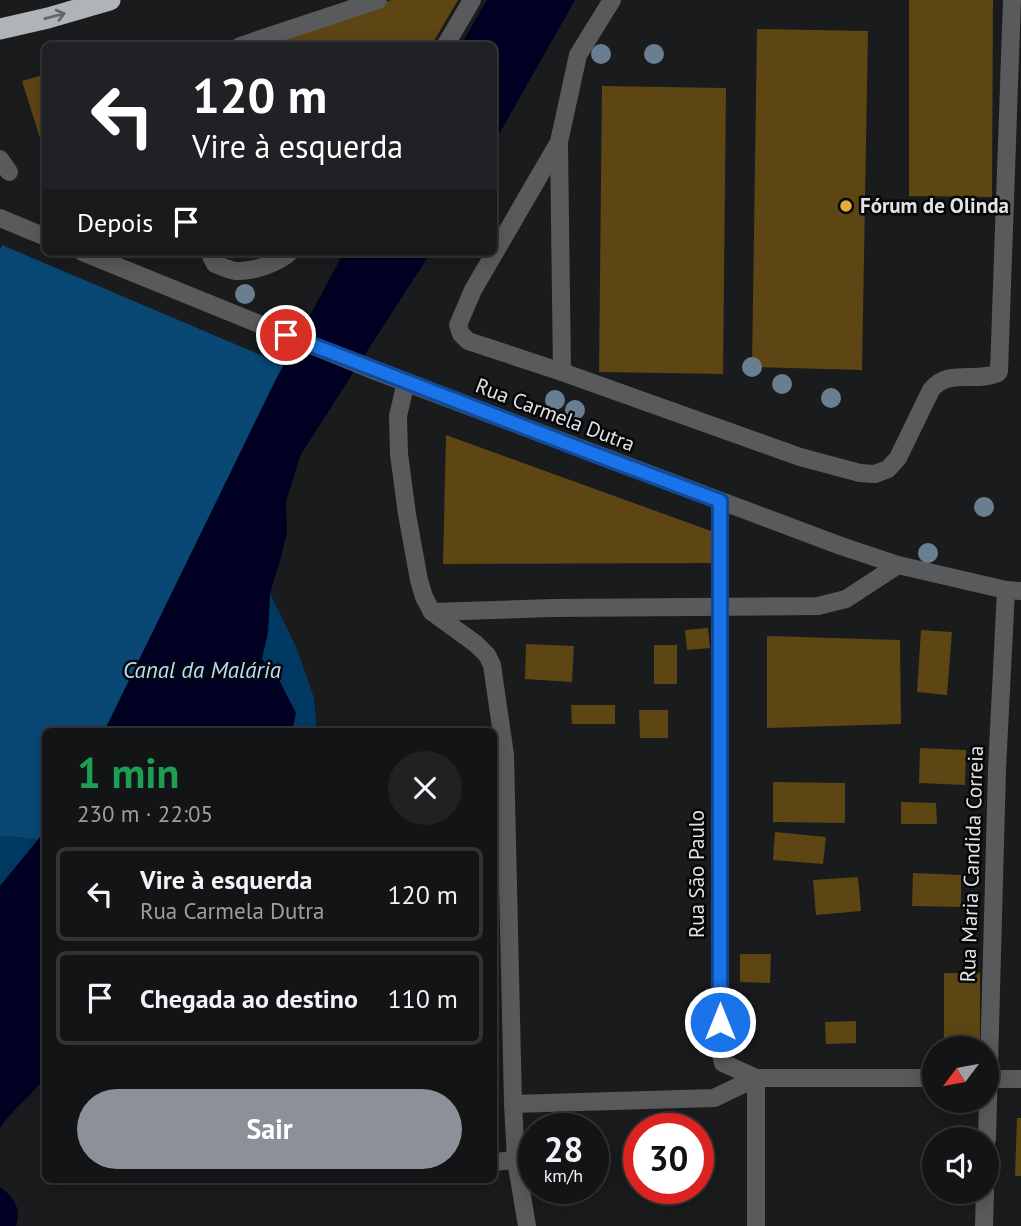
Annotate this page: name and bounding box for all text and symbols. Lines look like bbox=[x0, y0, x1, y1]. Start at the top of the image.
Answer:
one-way arrow bbox=[44, 9, 66, 22]
text: 120 m bbox=[192, 63, 327, 127]
icon: left bbox=[77, 70, 168, 161]
text: Vire à esquerda bbox=[192, 125, 403, 167]
place label: Fórum de Olinda bbox=[860, 192, 1009, 219]
marker: Fórum de Olinda bbox=[838, 198, 854, 214]
icon: arrive bbox=[167, 203, 205, 241]
text: Depois bbox=[77, 206, 153, 239]
pin bbox=[256, 305, 316, 365]
icon: arrive bbox=[267, 316, 305, 354]
street label: Rua Carmela Dutra bbox=[472, 372, 639, 457]
water label: Canal da Malária bbox=[123, 655, 281, 684]
text: 1 min bbox=[77, 745, 179, 800]
street label: Rua Maria Candida Correia bbox=[954, 745, 989, 983]
button: close bbox=[388, 751, 462, 825]
text: 230 m · 22:05 bbox=[77, 799, 213, 828]
street label: Rua São Paulo bbox=[683, 810, 710, 938]
text: Vire à esquerda bbox=[140, 863, 312, 896]
icon: left bbox=[81, 875, 119, 913]
text: 120 m bbox=[387, 878, 458, 911]
text: Rua Carmela Dutra bbox=[140, 896, 324, 925]
icon: arrive bbox=[81, 979, 119, 1017]
text: Chegada ao destino bbox=[140, 982, 358, 1015]
text: 110 m bbox=[387, 982, 458, 1015]
position arrow bbox=[683, 985, 757, 1059]
north arrow bbox=[922, 1036, 999, 1113]
map controls bbox=[922, 1036, 999, 1204]
button: Sair bbox=[77, 1089, 462, 1169]
speed limit sign: 30 bbox=[623, 1113, 714, 1204]
text: 28 bbox=[544, 1126, 583, 1172]
button: sound bbox=[922, 1127, 999, 1204]
text: km/h bbox=[544, 1164, 583, 1187]

